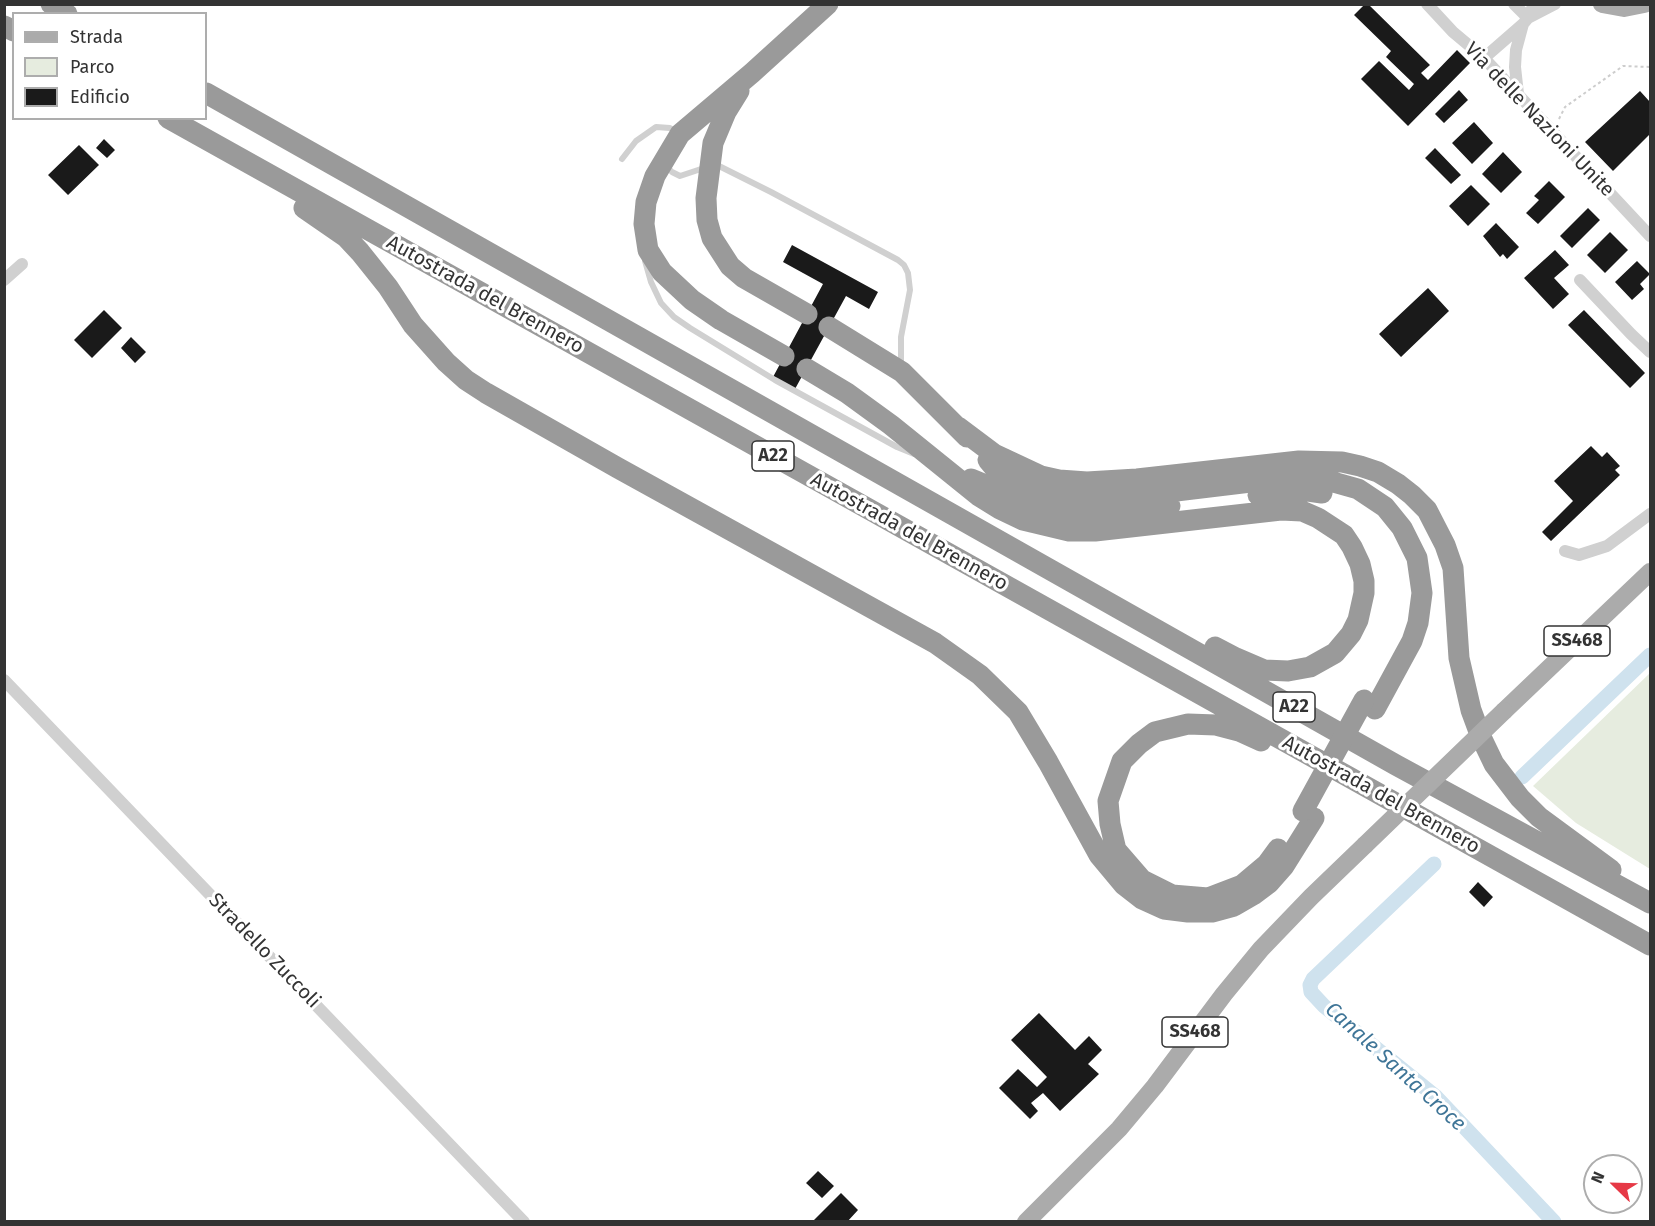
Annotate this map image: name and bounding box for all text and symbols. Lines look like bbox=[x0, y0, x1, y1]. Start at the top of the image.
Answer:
legend bbox=[12, 12, 207, 120]
text: Strada bbox=[70, 26, 123, 48]
street label: Via delle Nazioni Unite bbox=[1459, 38, 1619, 202]
text: Parco bbox=[70, 56, 114, 78]
text: Edificio bbox=[70, 86, 130, 108]
street label: Autostrada del Brennero bbox=[382, 231, 588, 359]
road number: A22 bbox=[752, 441, 794, 471]
street label: Autostrada del Brennero bbox=[806, 468, 1012, 596]
road number: SS468 bbox=[1544, 626, 1610, 656]
road number: A22 bbox=[1273, 692, 1315, 722]
street label: Autostrada del Brennero bbox=[1278, 731, 1484, 859]
street label: Stradello Zuccoli bbox=[203, 888, 325, 1014]
water label: Canale Santa Croce bbox=[1319, 997, 1471, 1137]
road number: SS468 bbox=[1162, 1017, 1228, 1047]
north arrow bbox=[1583, 1154, 1643, 1214]
text: N bbox=[1587, 1169, 1609, 1186]

